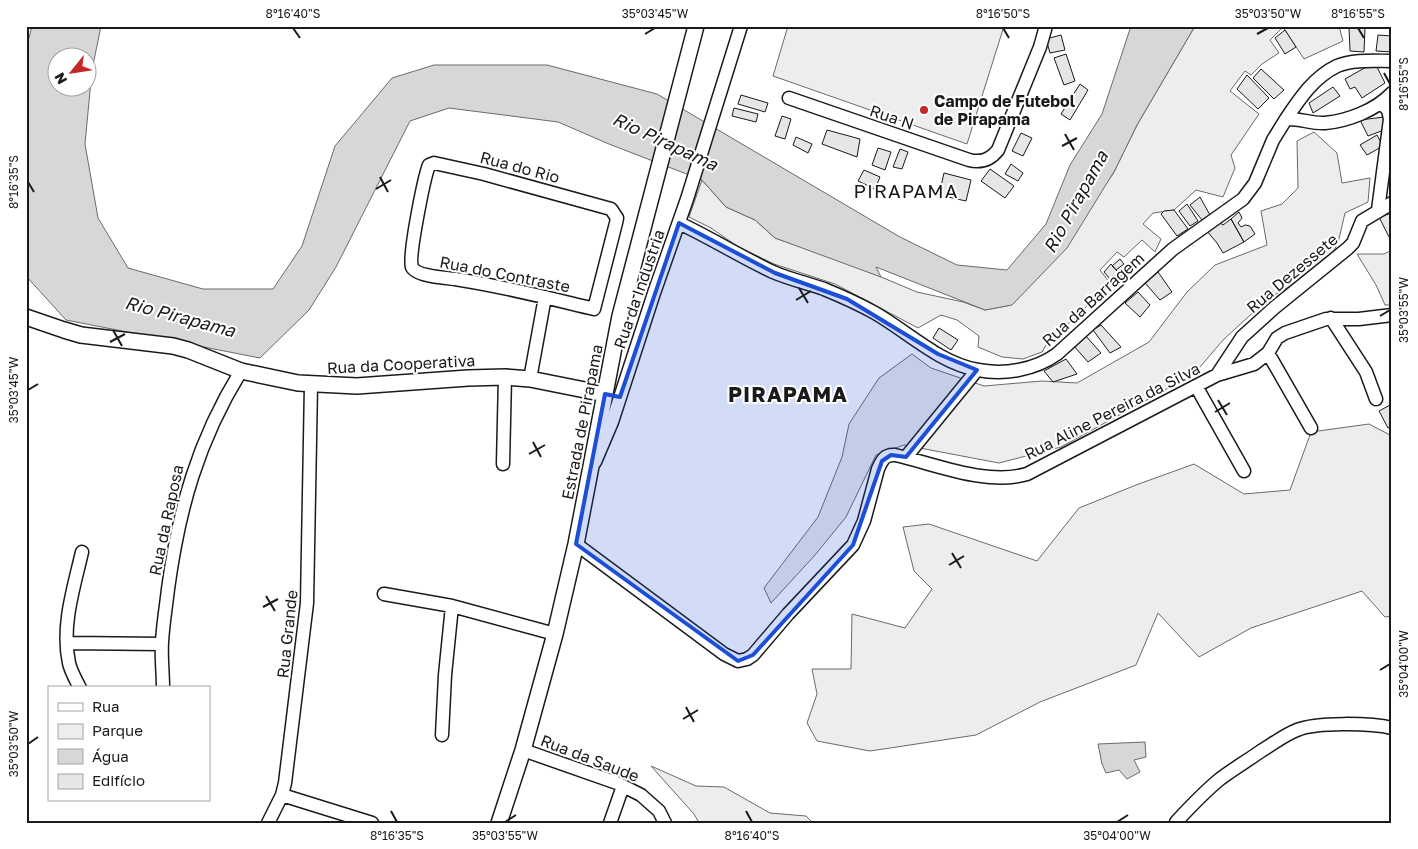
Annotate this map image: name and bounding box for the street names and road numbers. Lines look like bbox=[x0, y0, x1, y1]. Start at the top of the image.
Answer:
street label: Rua N bbox=[867, 100, 917, 134]
street label: Rua do Rio bbox=[478, 147, 562, 187]
street label: Rua da Industria bbox=[609, 227, 669, 351]
street label: Rua Dezessete bbox=[1242, 229, 1342, 317]
street label: Rua da Barragem bbox=[1038, 248, 1148, 350]
street label: Rua do Contraste bbox=[438, 252, 572, 296]
street label: Estrada de Pirapama bbox=[557, 343, 607, 501]
street label: Rua da Cooperativa bbox=[326, 350, 476, 378]
street label: Rua Aline Pereira da Silva bbox=[1021, 358, 1203, 464]
street label: Rua da Raposa bbox=[144, 463, 188, 577]
street label: Rua Grande bbox=[272, 589, 302, 679]
street label: Rua da Saude bbox=[538, 730, 642, 786]

